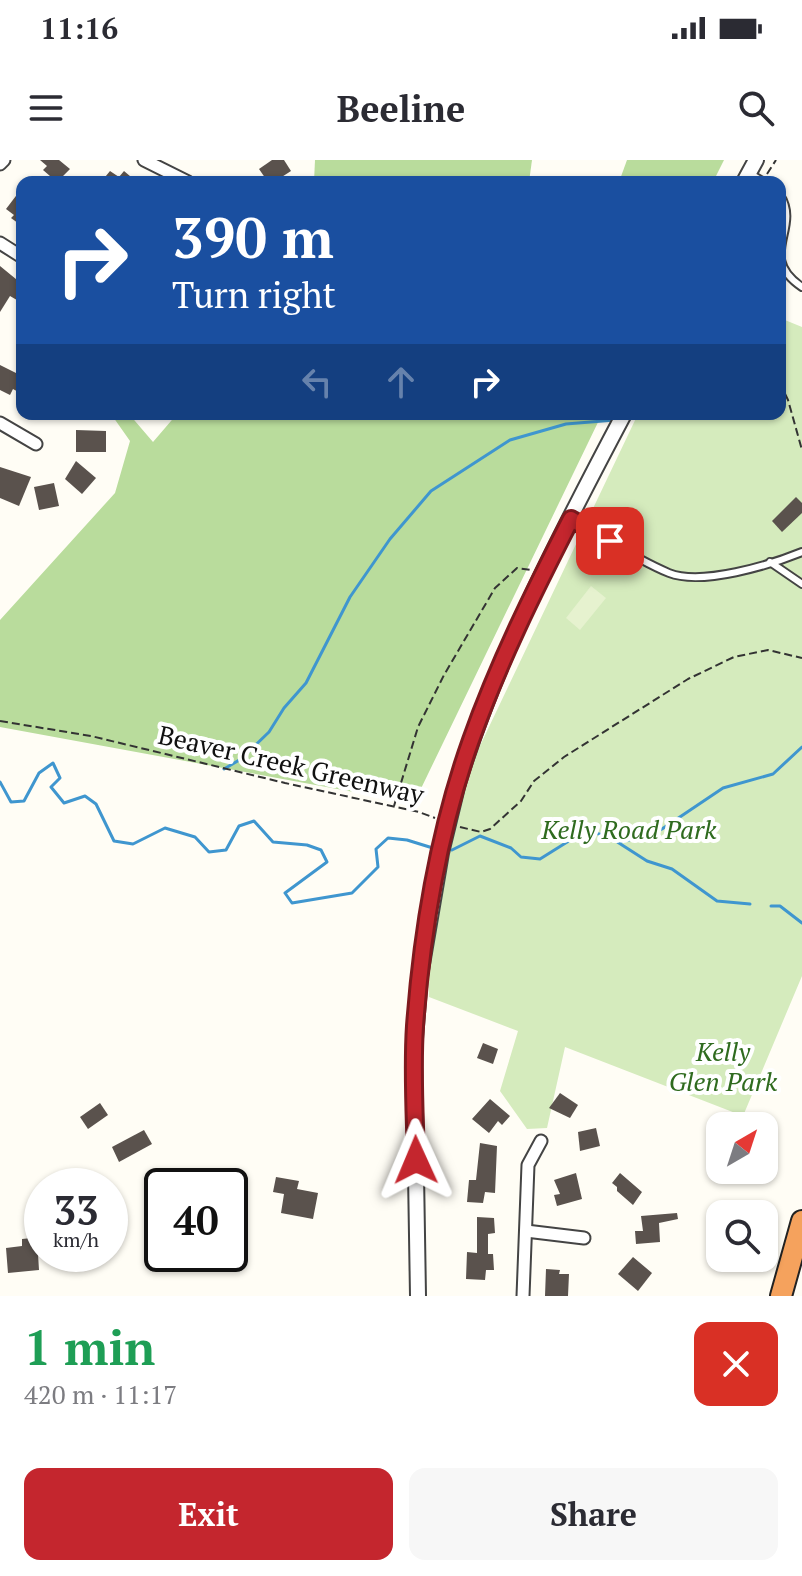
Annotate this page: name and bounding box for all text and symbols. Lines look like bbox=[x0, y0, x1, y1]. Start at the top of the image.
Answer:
text: 11:16 bbox=[40, 8, 118, 48]
text: Beeline bbox=[337, 85, 465, 132]
icon: menu bbox=[24, 86, 68, 130]
icon: search bbox=[734, 86, 778, 130]
text: 390 m bbox=[172, 200, 334, 274]
icon: right bbox=[40, 208, 144, 312]
text: Turn right bbox=[172, 271, 336, 318]
icon: left bbox=[295, 360, 339, 404]
icon: ahead bbox=[379, 360, 423, 404]
icon: right bbox=[463, 360, 507, 404]
pin bbox=[576, 507, 644, 575]
icon: arrive bbox=[588, 519, 632, 563]
street label: Beaver Creek Greenway bbox=[155, 717, 428, 811]
park label: Kelly Road Park bbox=[540, 812, 717, 846]
park label: Kelly Glen Park bbox=[669, 1034, 778, 1098]
north arrow bbox=[706, 1112, 778, 1184]
map controls bbox=[706, 1112, 778, 1272]
position arrow bbox=[374, 1118, 458, 1202]
speed limit sign: 40 bbox=[144, 1168, 248, 1272]
text: 33 bbox=[53, 1183, 99, 1236]
button: search bbox=[706, 1200, 778, 1272]
text: km/h bbox=[53, 1226, 99, 1253]
text: 1 min bbox=[24, 1315, 155, 1379]
button: close bbox=[694, 1322, 778, 1406]
text: 420 m · 11:17 bbox=[24, 1377, 177, 1411]
button: Exit bbox=[24, 1468, 393, 1560]
button: Share bbox=[409, 1468, 778, 1560]

